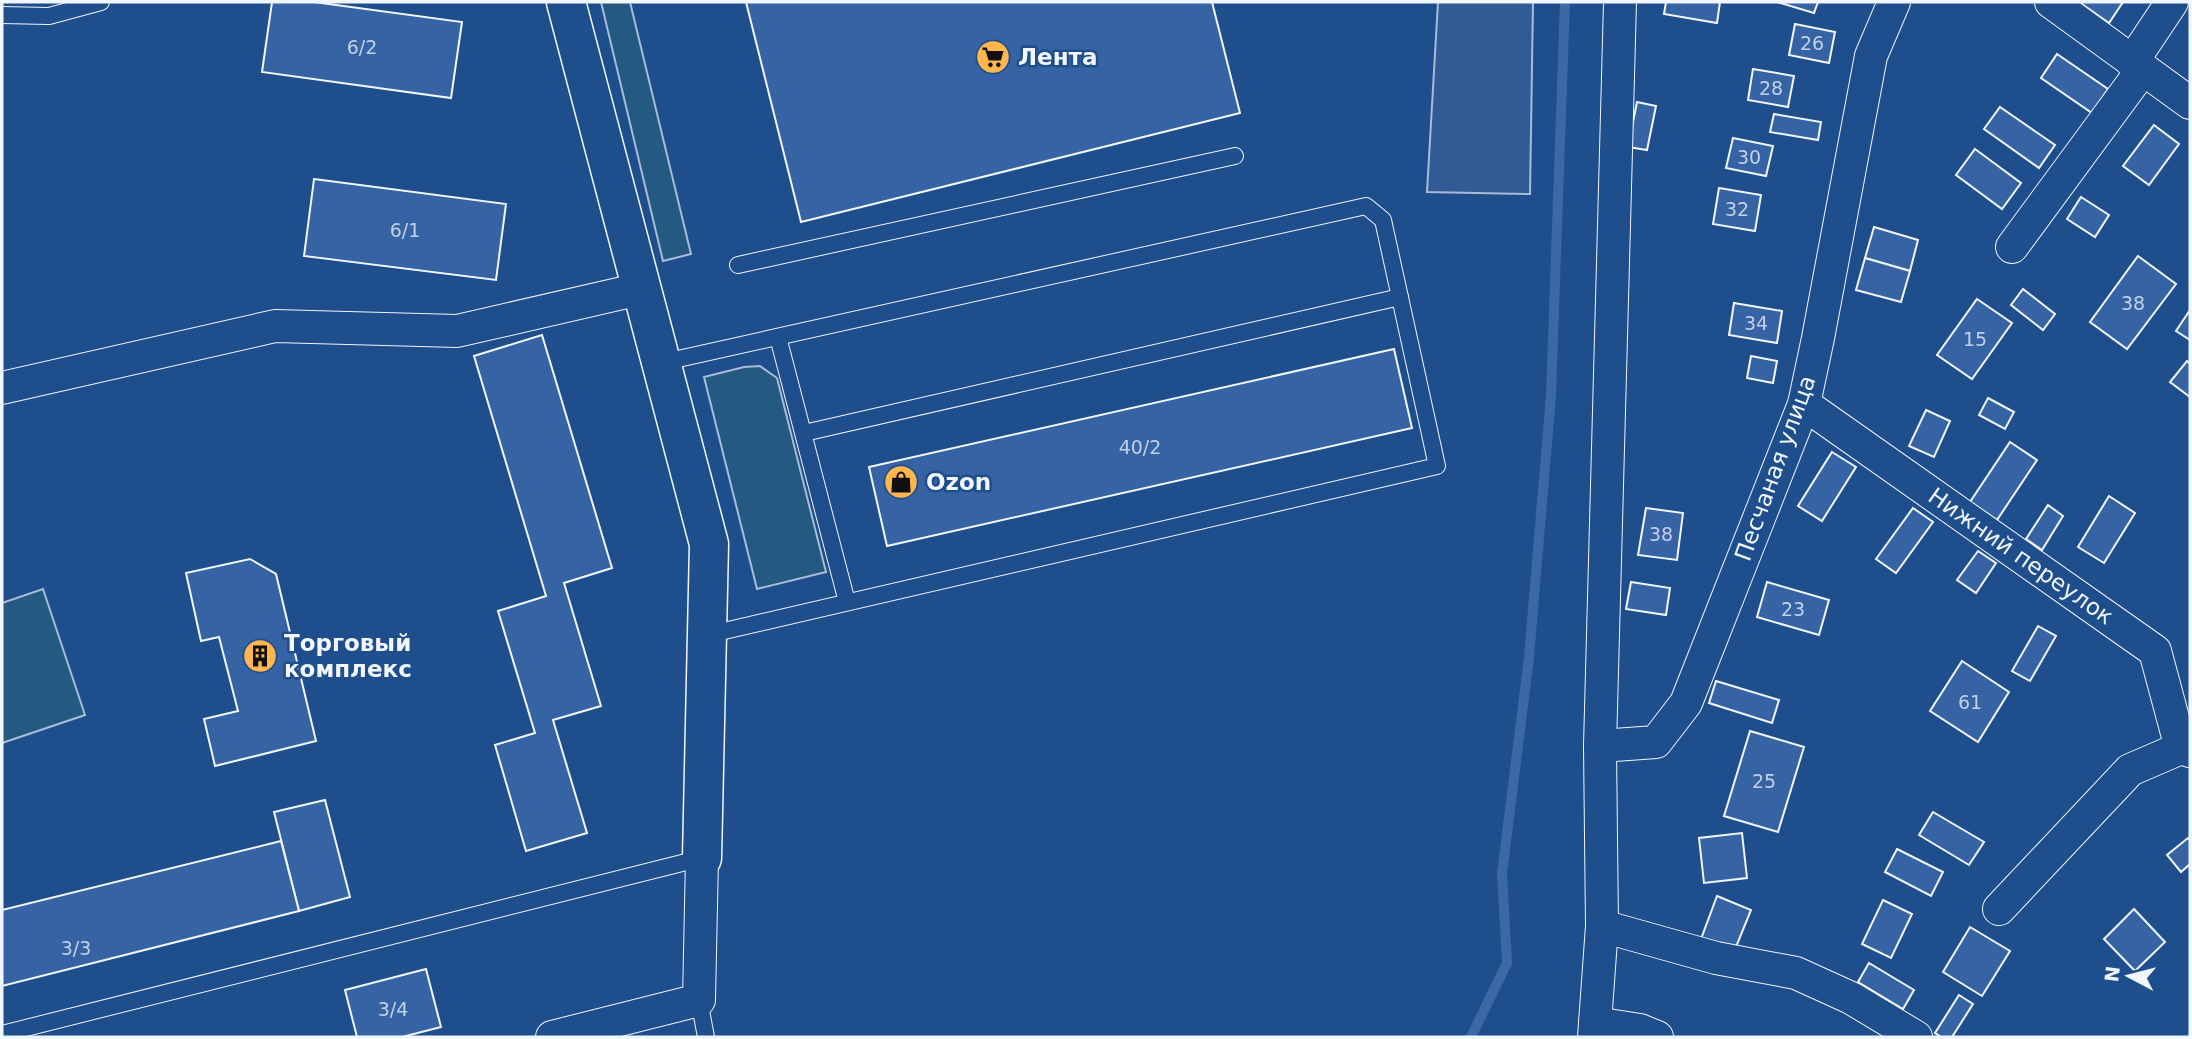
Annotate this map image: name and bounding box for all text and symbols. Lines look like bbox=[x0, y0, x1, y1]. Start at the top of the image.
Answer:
house number: 26 bbox=[1800, 32, 1824, 54]
house number: 6/2 bbox=[347, 36, 377, 58]
supermarket icon: Лента bbox=[974, 38, 1012, 76]
place label: Лента bbox=[1018, 44, 1097, 70]
house number: 28 bbox=[1759, 77, 1783, 99]
house number: 30 bbox=[1737, 146, 1761, 168]
house number: 32 bbox=[1725, 198, 1749, 220]
house number: 6/1 bbox=[390, 219, 420, 241]
house number: 38 bbox=[2121, 292, 2145, 314]
house number: 34 bbox=[1744, 312, 1768, 334]
house number: 15 bbox=[1963, 328, 1987, 350]
street label: Песчаная улица bbox=[1729, 372, 1821, 564]
house number: 40/2 bbox=[1119, 436, 1161, 458]
shop icon: Ozon bbox=[882, 463, 920, 501]
place label: Ozon bbox=[926, 469, 991, 495]
street label: Нижний переулок bbox=[1924, 482, 2118, 630]
house number: 38 bbox=[1649, 523, 1673, 545]
house number: 23 bbox=[1781, 598, 1805, 620]
place label: Торговый комплекс bbox=[284, 630, 412, 682]
building icon: Торговый комплекс bbox=[241, 637, 279, 675]
house number: 61 bbox=[1958, 691, 1982, 713]
house number: 25 bbox=[1752, 770, 1776, 792]
house number: 3/3 bbox=[61, 937, 91, 959]
north arrow bbox=[2094, 941, 2164, 1011]
text: N bbox=[2100, 965, 2124, 983]
house number: 3/4 bbox=[378, 998, 408, 1020]

